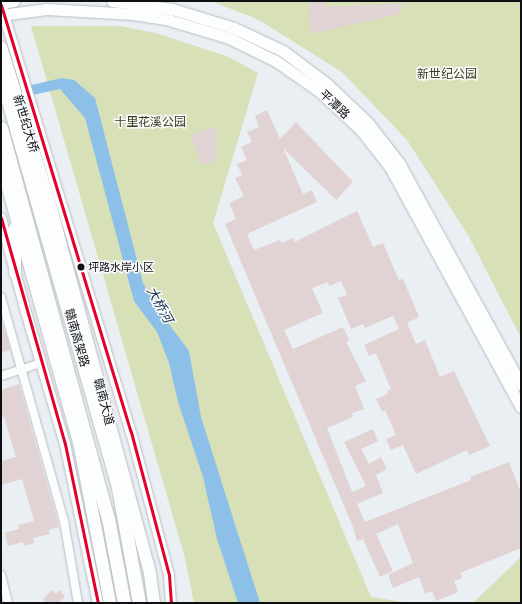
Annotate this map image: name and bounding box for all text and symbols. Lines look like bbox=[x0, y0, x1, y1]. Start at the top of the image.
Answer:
park label: 新世纪公园 bbox=[417, 68, 477, 82]
street label: 平潭路 bbox=[316, 87, 352, 123]
street label: 新世纪大桥 bbox=[9, 93, 41, 155]
park label: 十里花溪公园 bbox=[114, 116, 186, 130]
place label: 坪路水岸小区 bbox=[88, 260, 154, 274]
marker: 坪路水岸小区 bbox=[76, 262, 86, 272]
water label: 大桥河 bbox=[143, 284, 175, 326]
street label: 赣南高架路 bbox=[61, 307, 91, 369]
street label: 赣南大道 bbox=[90, 377, 116, 427]

